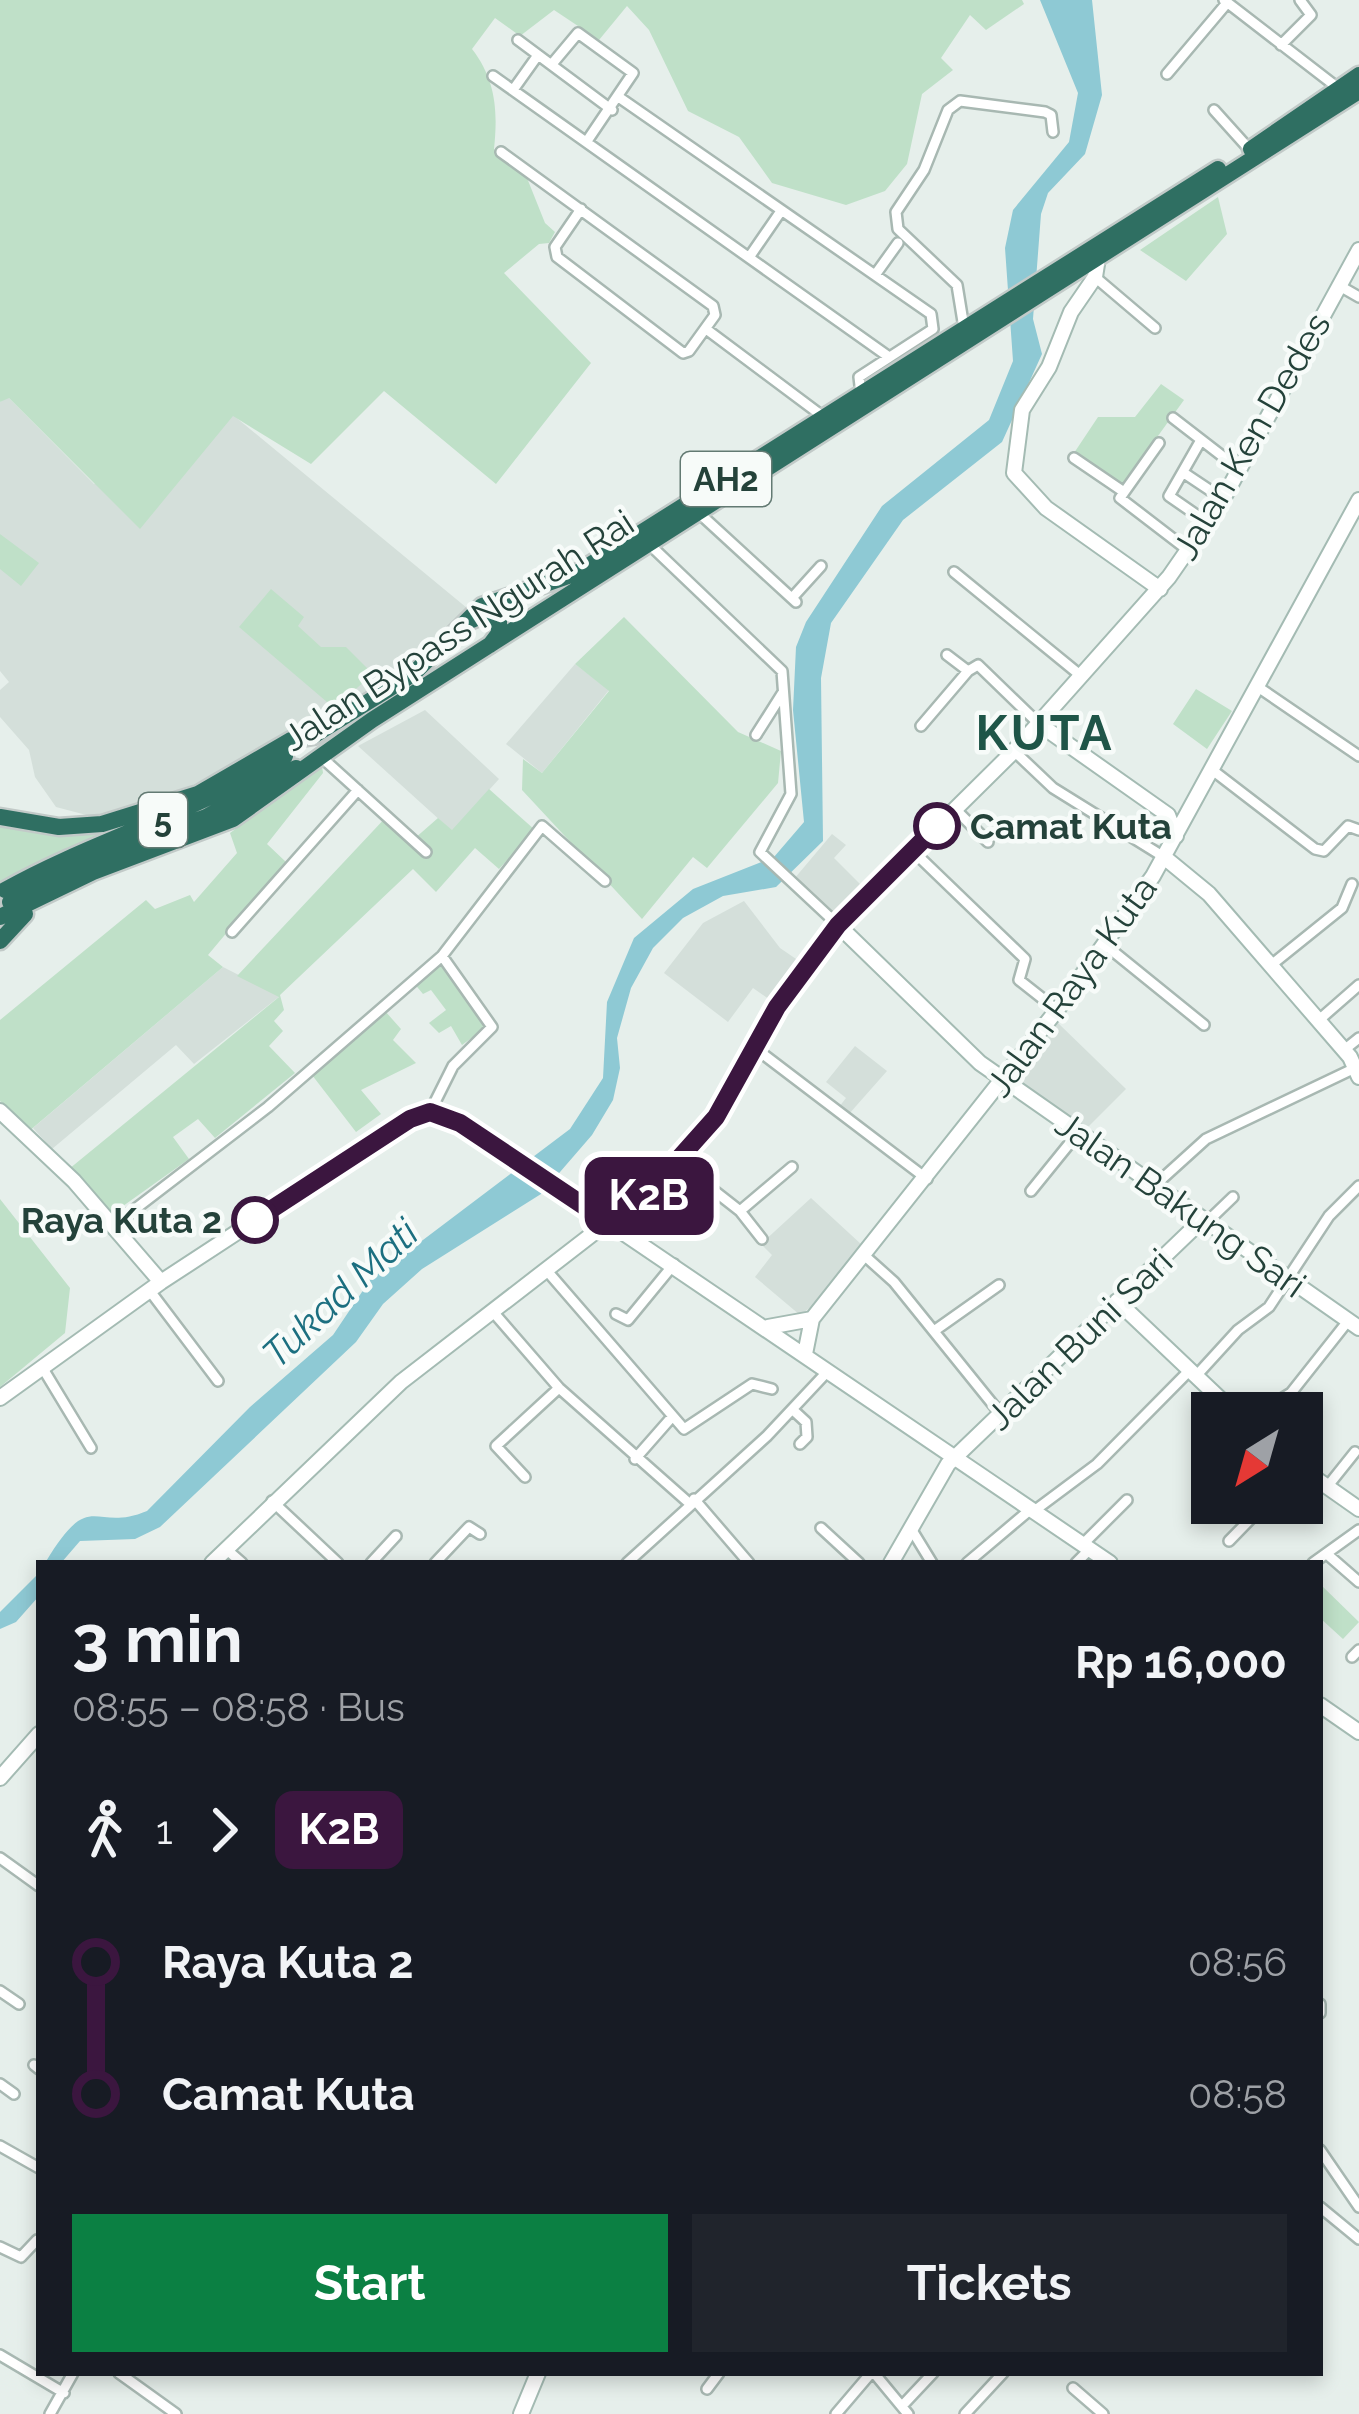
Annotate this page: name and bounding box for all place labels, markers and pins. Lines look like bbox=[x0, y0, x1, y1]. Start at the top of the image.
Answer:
marker: Camat Kuta bbox=[915, 804, 959, 848]
place label: Camat Kuta bbox=[970, 805, 1172, 847]
marker: Raya Kuta 2 bbox=[233, 1198, 277, 1242]
place label: Raya Kuta 2 bbox=[21, 1199, 222, 1241]

